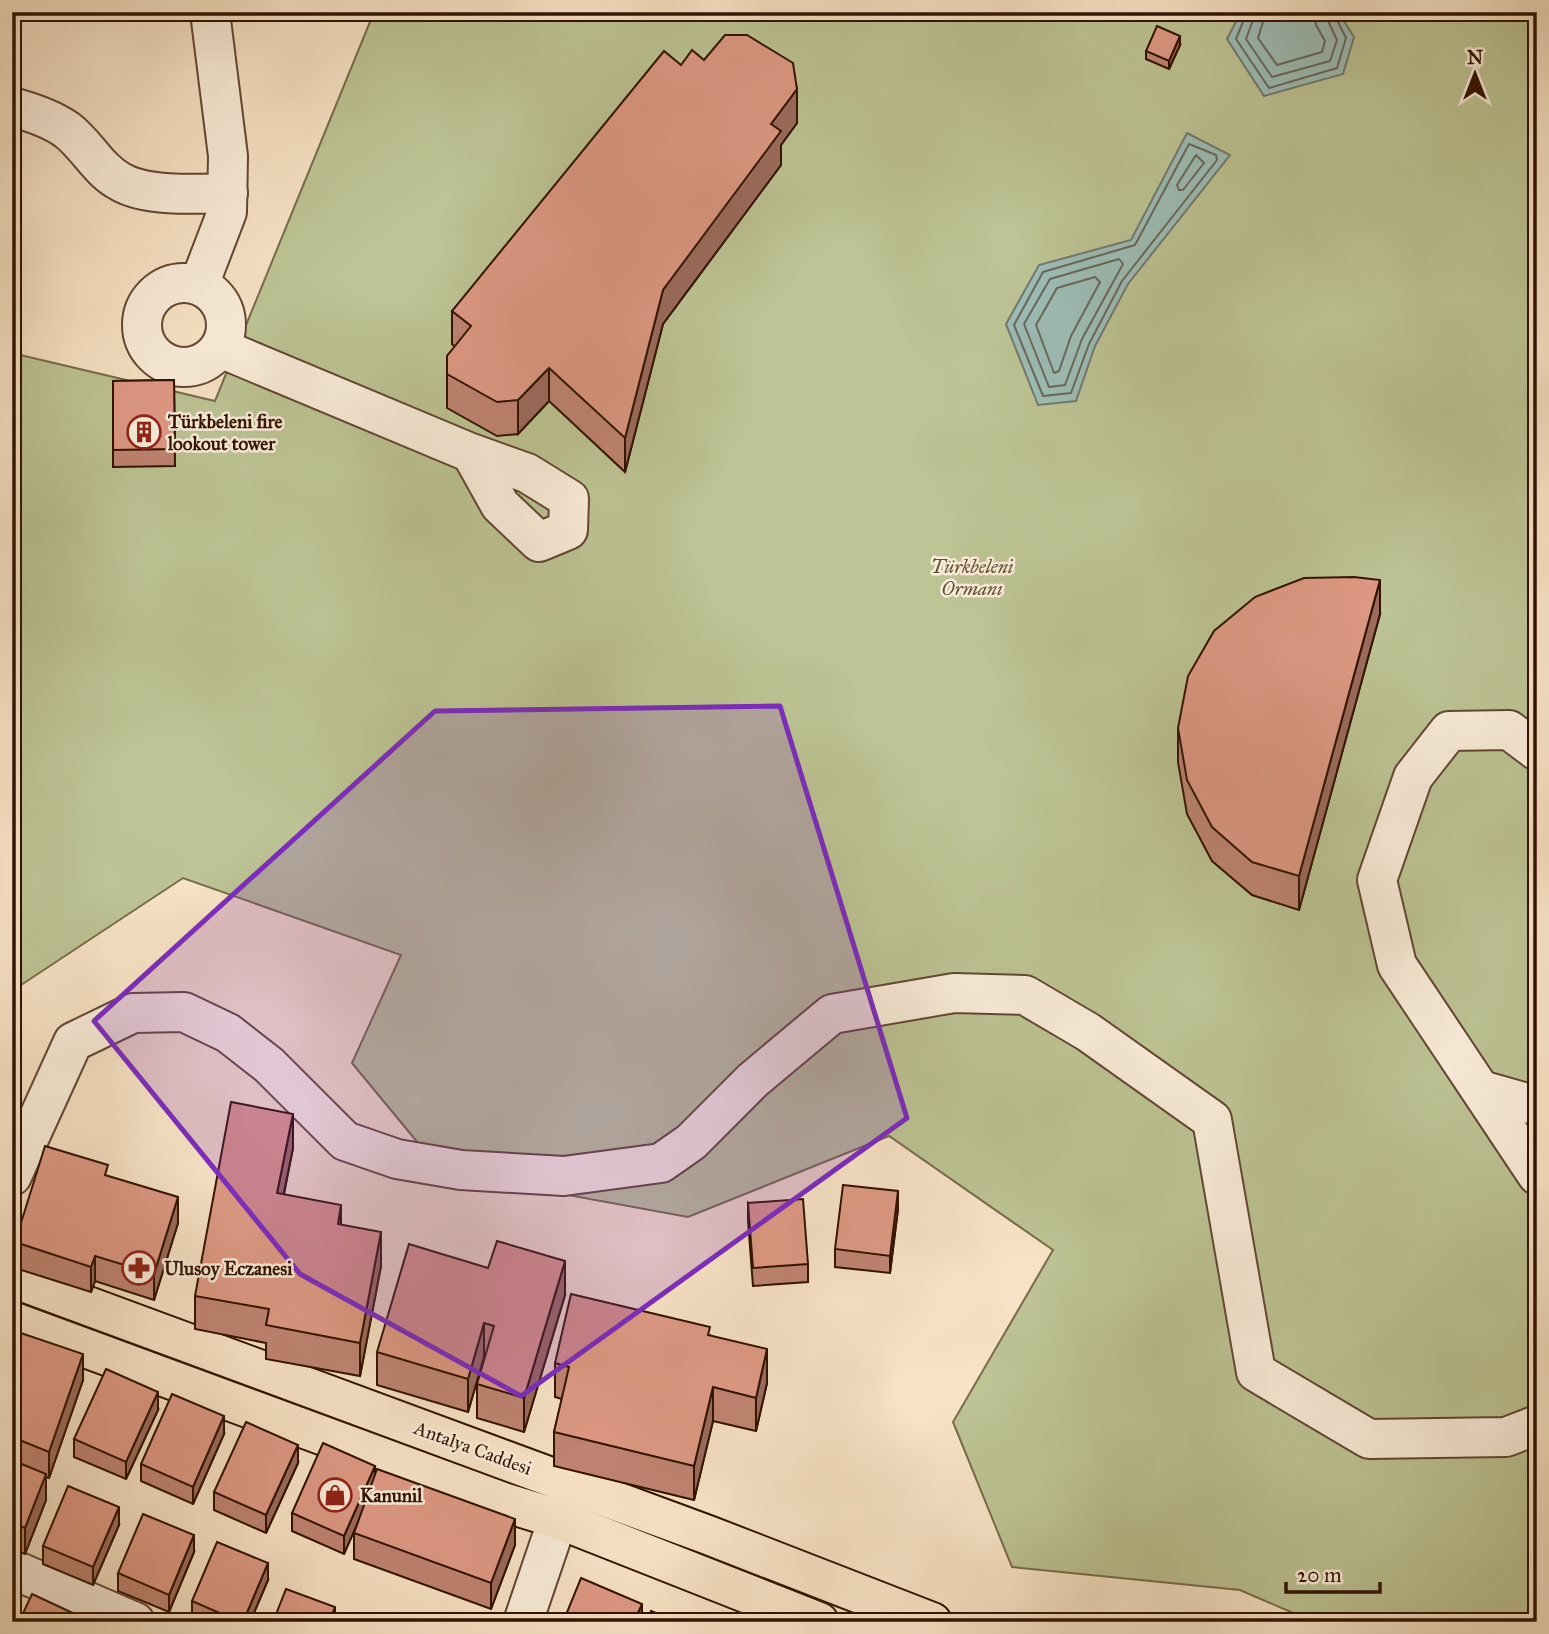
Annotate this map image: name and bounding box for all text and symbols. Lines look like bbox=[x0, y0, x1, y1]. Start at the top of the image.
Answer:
north arrow bbox=[1440, 38, 1510, 108]
text: N bbox=[1467, 46, 1483, 69]
place label: Türkbeleni fire lookout tower bbox=[167, 410, 283, 455]
building icon: Türkbeleni fire lookout tower bbox=[125, 413, 163, 451]
park label: Türkbeleni Ormanı bbox=[931, 555, 1014, 600]
pharmacy icon: Ulusoy Eczanesi bbox=[120, 1249, 158, 1287]
place label: Ulusoy Eczanesi bbox=[164, 1257, 293, 1281]
street label: Antalya Caddesi bbox=[410, 1416, 535, 1480]
shop icon: Kanunil bbox=[316, 1476, 354, 1514]
place label: Kanunil bbox=[360, 1484, 423, 1507]
scale bar bbox=[1286, 1550, 1381, 1594]
text: 20 m bbox=[1297, 1562, 1342, 1588]

